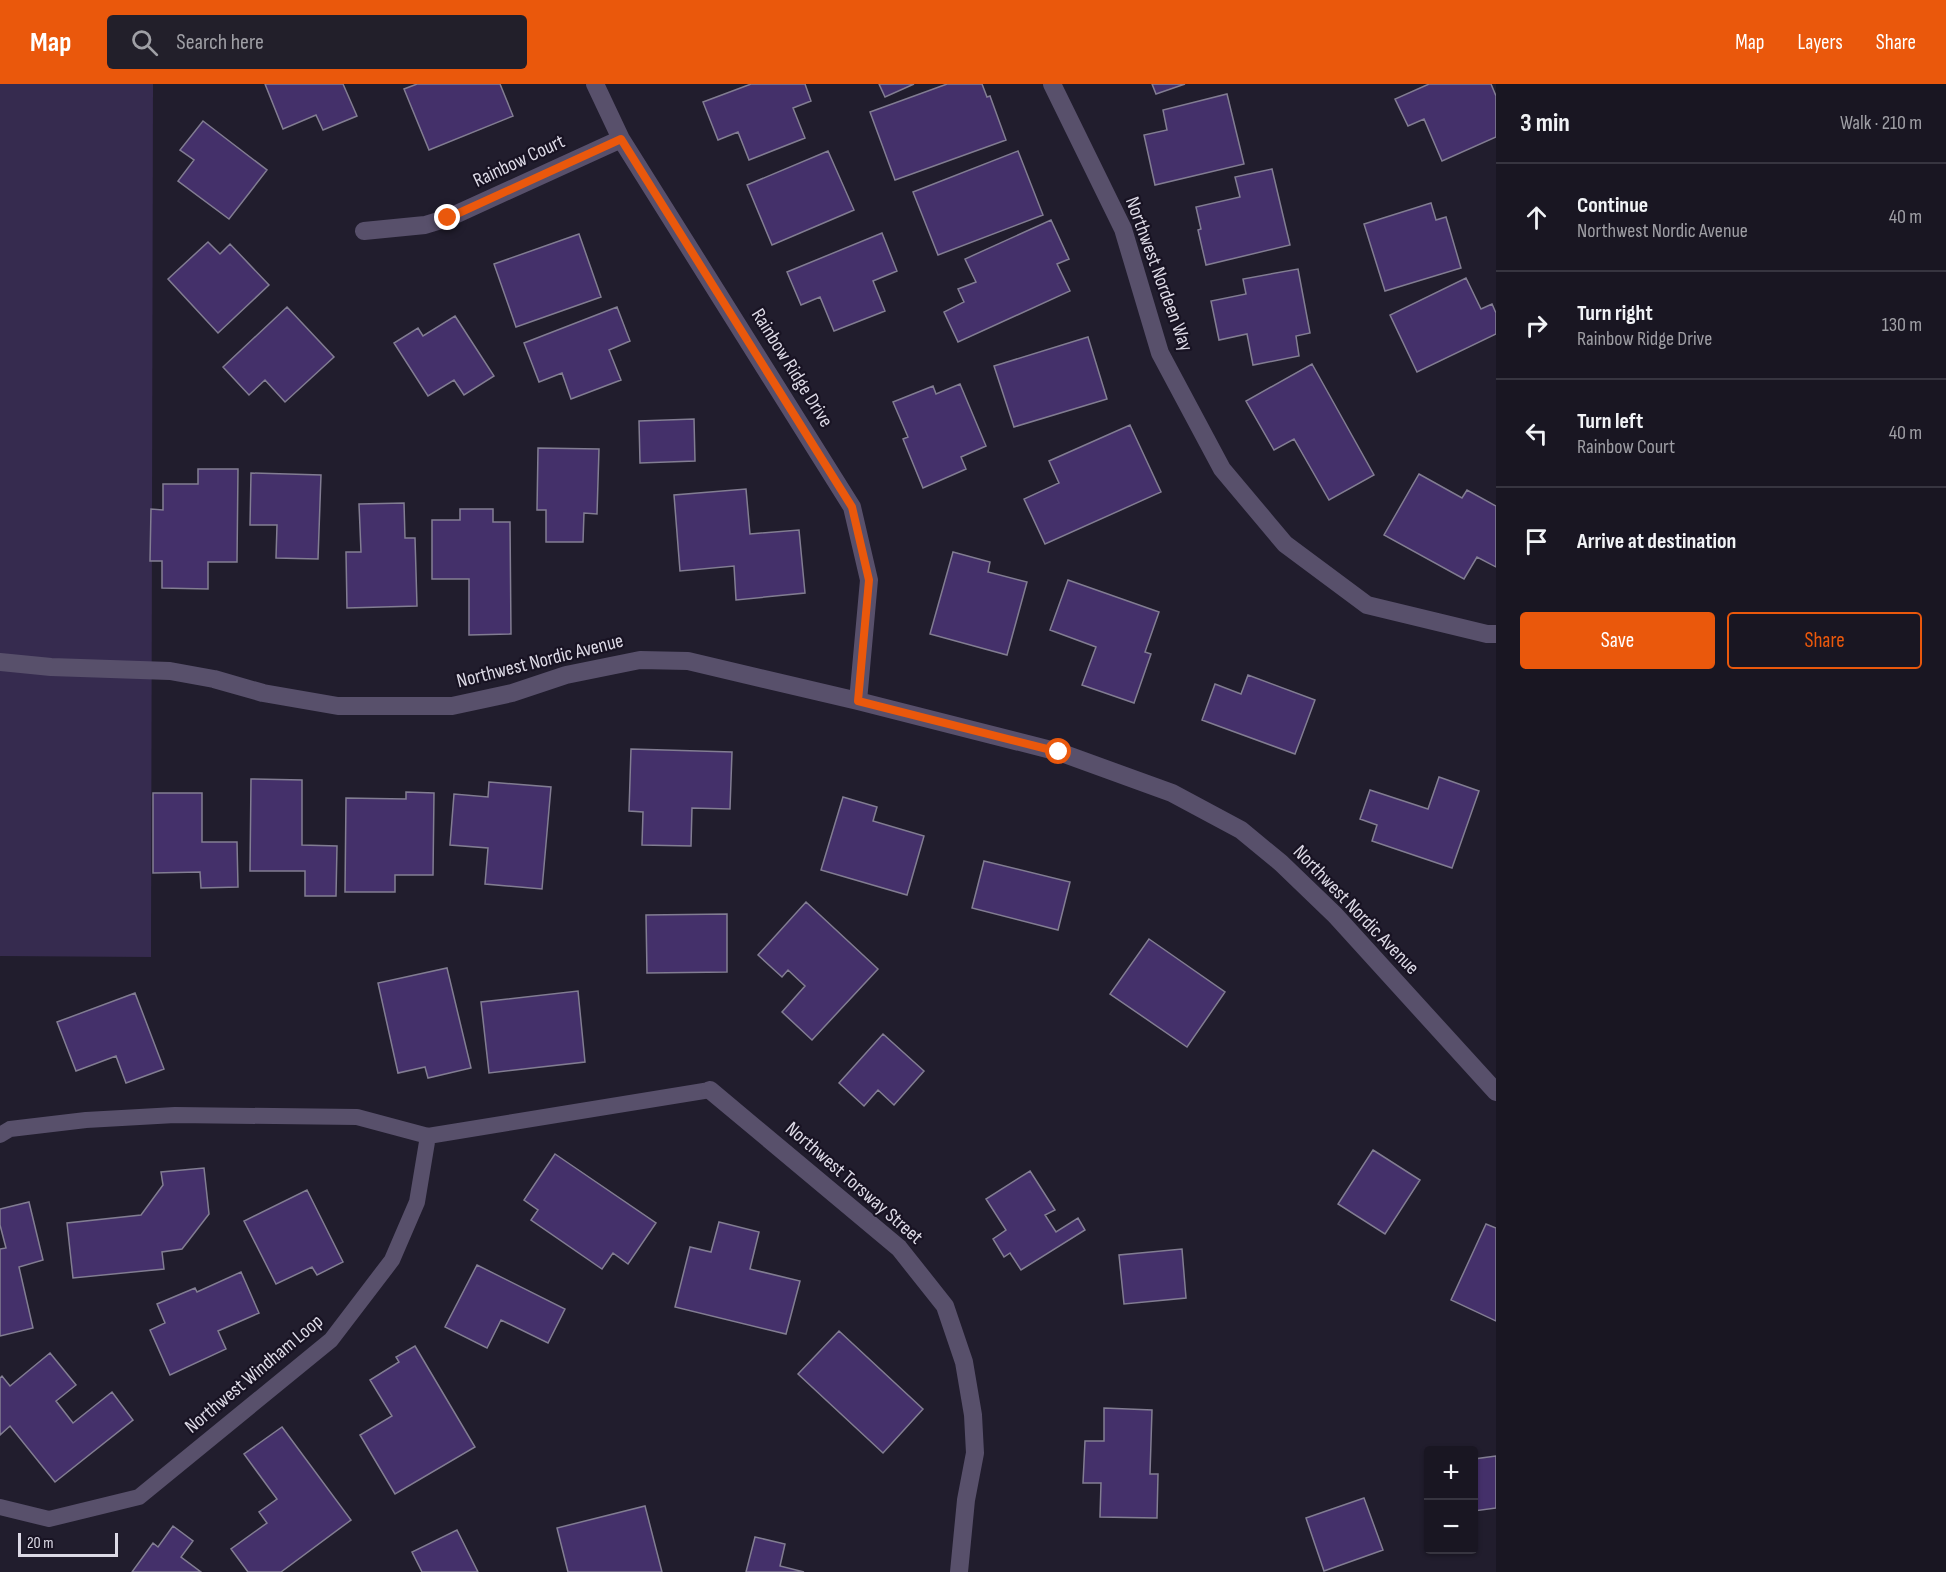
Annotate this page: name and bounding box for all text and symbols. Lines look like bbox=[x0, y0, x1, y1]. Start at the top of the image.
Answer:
search box bbox=[107, 15, 527, 69]
text: Map bbox=[30, 26, 71, 59]
icon: search bbox=[128, 26, 161, 59]
text: Search here bbox=[176, 29, 264, 56]
text: Map bbox=[1735, 30, 1764, 55]
text: Layers bbox=[1797, 30, 1843, 55]
text: Share bbox=[1876, 30, 1916, 55]
text: 3 min bbox=[1520, 108, 1570, 139]
text: Walk · 210 m bbox=[1840, 111, 1922, 135]
street label: Rainbow Court bbox=[469, 129, 569, 193]
text: Continue bbox=[1577, 192, 1648, 219]
street label: Northwest Nordeen Way bbox=[1120, 193, 1198, 355]
icon: ahead bbox=[1520, 201, 1553, 234]
route end bbox=[434, 204, 460, 230]
text: 40 m bbox=[1889, 205, 1922, 229]
text: Northwest Nordic Avenue bbox=[1577, 219, 1748, 243]
text: Turn right bbox=[1577, 300, 1653, 327]
street label: Rainbow Ridge Drive bbox=[746, 304, 838, 432]
icon: right bbox=[1520, 309, 1553, 342]
text: 130 m bbox=[1882, 313, 1922, 337]
text: Rainbow Ridge Drive bbox=[1577, 327, 1712, 351]
text: Turn left bbox=[1577, 408, 1643, 435]
icon: left bbox=[1520, 417, 1553, 450]
text: 40 m bbox=[1889, 421, 1922, 445]
text: Rainbow Court bbox=[1577, 435, 1675, 459]
icon: arrive bbox=[1520, 525, 1553, 558]
text: Arrive at destination bbox=[1577, 528, 1736, 555]
button: Save bbox=[1520, 612, 1715, 669]
button: Share bbox=[1727, 612, 1922, 669]
street label: Northwest Nordic Avenue bbox=[454, 629, 626, 693]
route start bbox=[1045, 738, 1071, 764]
street label: Northwest Nordic Avenue bbox=[1288, 840, 1424, 980]
street label: Northwest Torsway Street bbox=[780, 1117, 928, 1249]
street label: Northwest Windham Loop bbox=[180, 1309, 328, 1439]
map controls bbox=[1424, 1446, 1478, 1554]
button: + bbox=[1424, 1446, 1478, 1500]
button: − bbox=[1424, 1500, 1478, 1554]
scale bar bbox=[18, 1530, 118, 1558]
text: 20 m bbox=[27, 1534, 54, 1553]

